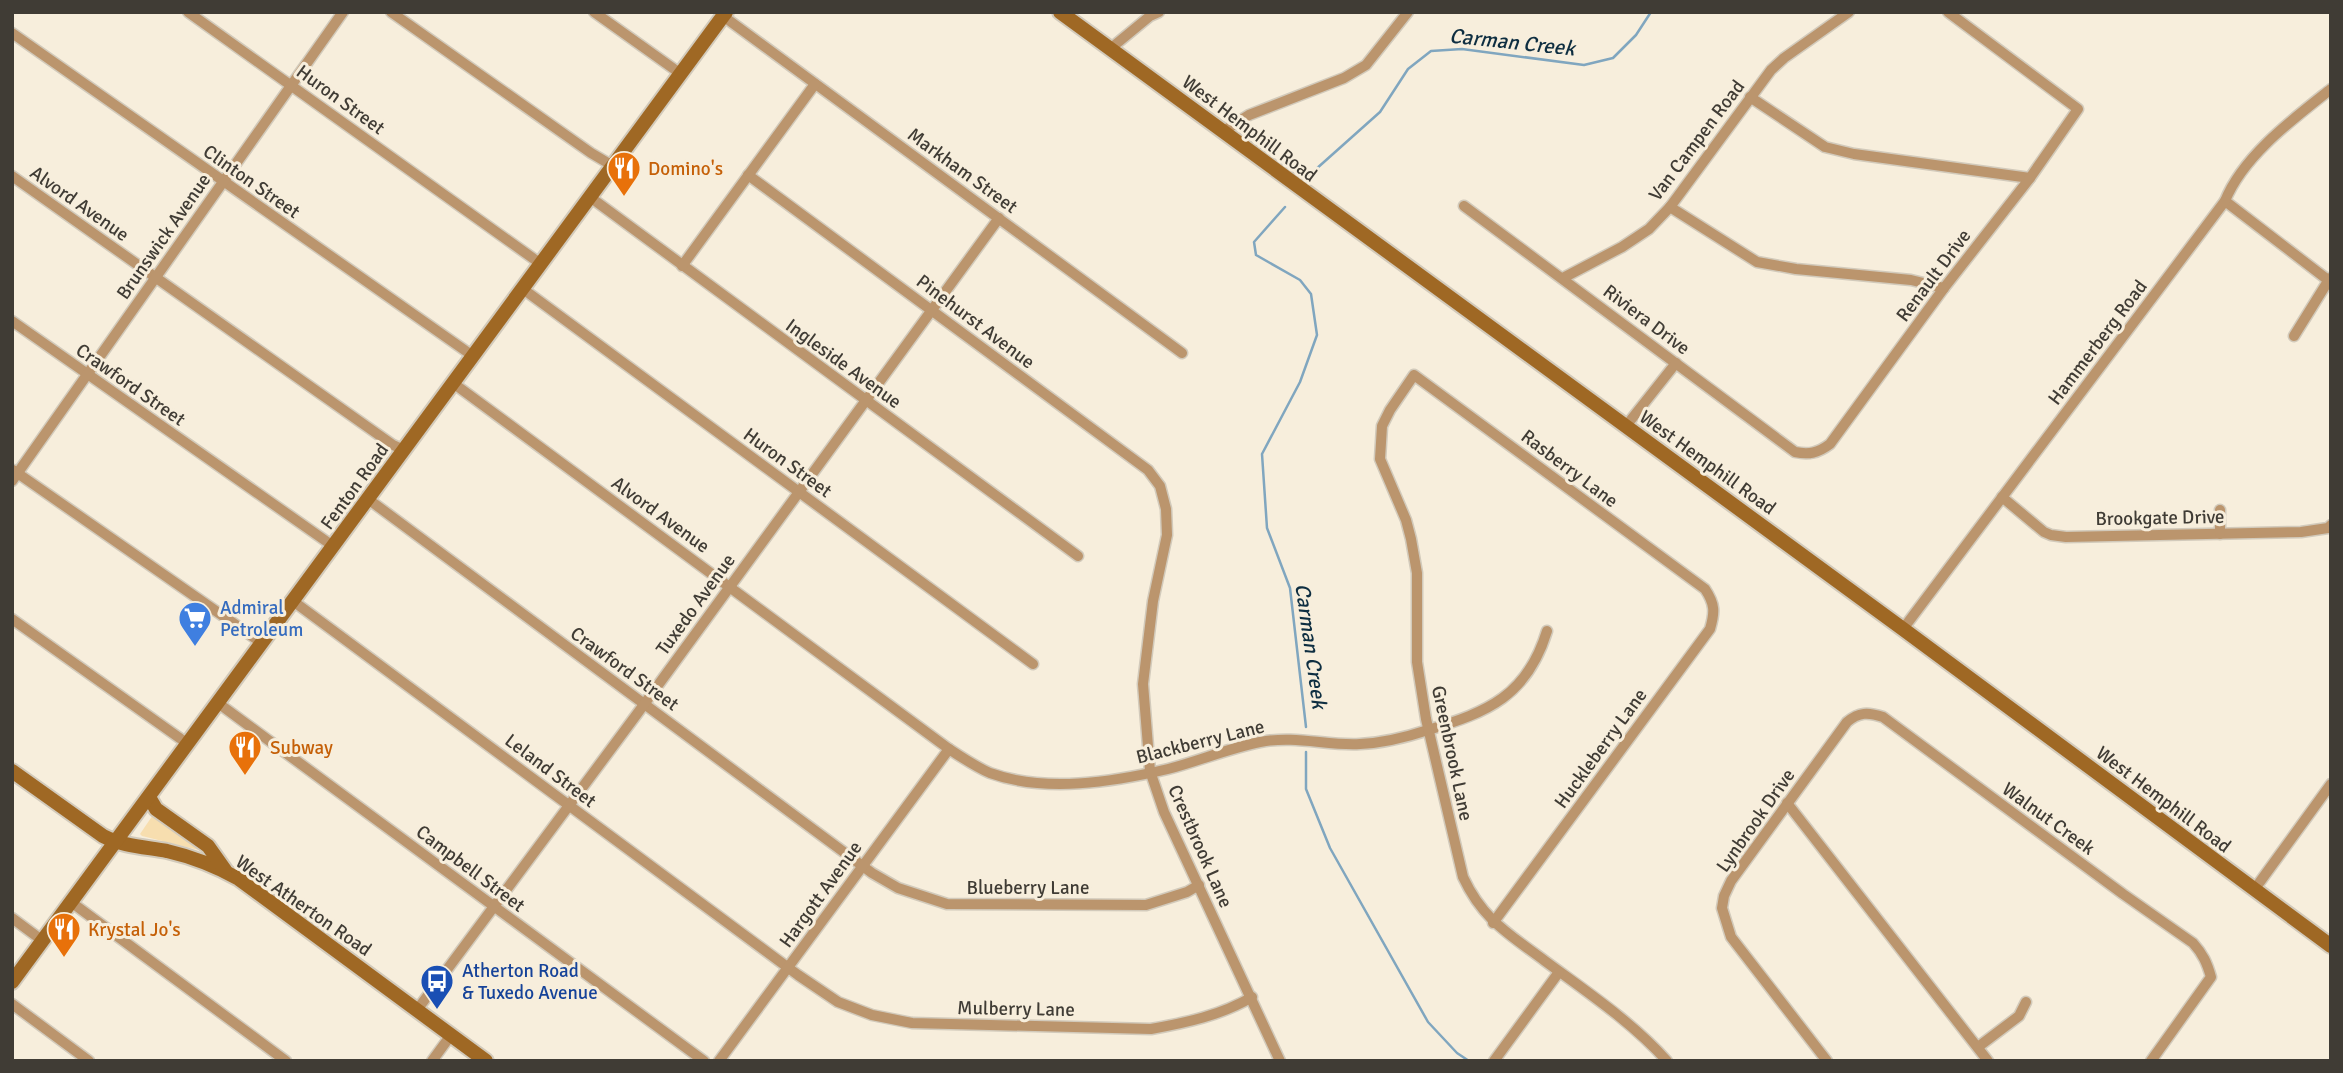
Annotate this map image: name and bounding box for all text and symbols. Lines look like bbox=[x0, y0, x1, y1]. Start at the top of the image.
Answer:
water label: Carman Creek bbox=[1448, 22, 1578, 62]
street label: Huron Street bbox=[291, 60, 390, 140]
street label: West Hemphill Road bbox=[1177, 70, 1322, 187]
street label: Van Campen Road bbox=[1644, 75, 1750, 206]
street label: Markham Street bbox=[903, 123, 1022, 219]
street label: Clinton Street bbox=[198, 140, 305, 224]
restaurant icon: Domino's bbox=[605, 149, 643, 198]
place label: Domino's bbox=[648, 157, 723, 181]
street label: Alvord Avenue bbox=[25, 161, 134, 247]
street label: Brunswick Avenue bbox=[111, 169, 216, 304]
street label: Renault Drive bbox=[1891, 225, 1976, 327]
street label: Pinehurst Avenue bbox=[911, 269, 1039, 374]
street label: Hammerberg Road bbox=[2043, 275, 2153, 410]
street label: Riviera Drive bbox=[1598, 279, 1695, 360]
street label: Ingleside Avenue bbox=[781, 314, 906, 414]
street label: Crawford Street bbox=[71, 338, 190, 432]
street label: West Hemphill Road bbox=[1634, 405, 1780, 520]
street label: Huron Street bbox=[738, 423, 837, 503]
street label: Rasberry Lane bbox=[1516, 424, 1623, 513]
street label: Fenton Road bbox=[315, 439, 394, 534]
street label: Alvord Avenue bbox=[607, 471, 714, 558]
street label: Brookgate Drive bbox=[2095, 505, 2225, 531]
street label: Tuxedo Avenue bbox=[651, 549, 741, 660]
water label: Carman Creek bbox=[1289, 582, 1333, 713]
place label: Admiral Petroleum bbox=[220, 596, 303, 642]
supermarket icon: Admiral Petroleum bbox=[176, 599, 214, 648]
street label: Crawford Street bbox=[565, 621, 684, 716]
street label: Greenbrook Lane bbox=[1426, 683, 1478, 823]
street label: Huckleberry Lane bbox=[1549, 684, 1652, 813]
street label: Blackberry Lane bbox=[1134, 714, 1267, 770]
restaurant icon: Subway bbox=[226, 728, 264, 777]
street label: Leland Street bbox=[500, 729, 601, 813]
place label: Subway bbox=[270, 736, 333, 760]
street label: West Hemphill Road bbox=[2091, 741, 2236, 858]
street label: Lynbrook Drive bbox=[1711, 764, 1800, 877]
street label: Walnut Creek bbox=[1997, 777, 2100, 861]
street label: Crestbrook Lane bbox=[1162, 781, 1238, 912]
street label: Campbell Street bbox=[411, 820, 530, 918]
street label: Hargott Avenue bbox=[774, 837, 868, 953]
street label: West Atherton Road bbox=[231, 850, 376, 962]
street label: Blueberry Lane bbox=[966, 876, 1090, 900]
restaurant icon: Krystal Jo's bbox=[45, 910, 83, 959]
place label: Krystal Jo's bbox=[88, 918, 181, 942]
place label: Atherton Road & Tuxedo Avenue bbox=[462, 959, 598, 1005]
bus stop icon: Atherton Road & Tuxedo Avenue bbox=[418, 962, 456, 1011]
street label: Mulberry Lane bbox=[957, 996, 1075, 1022]

